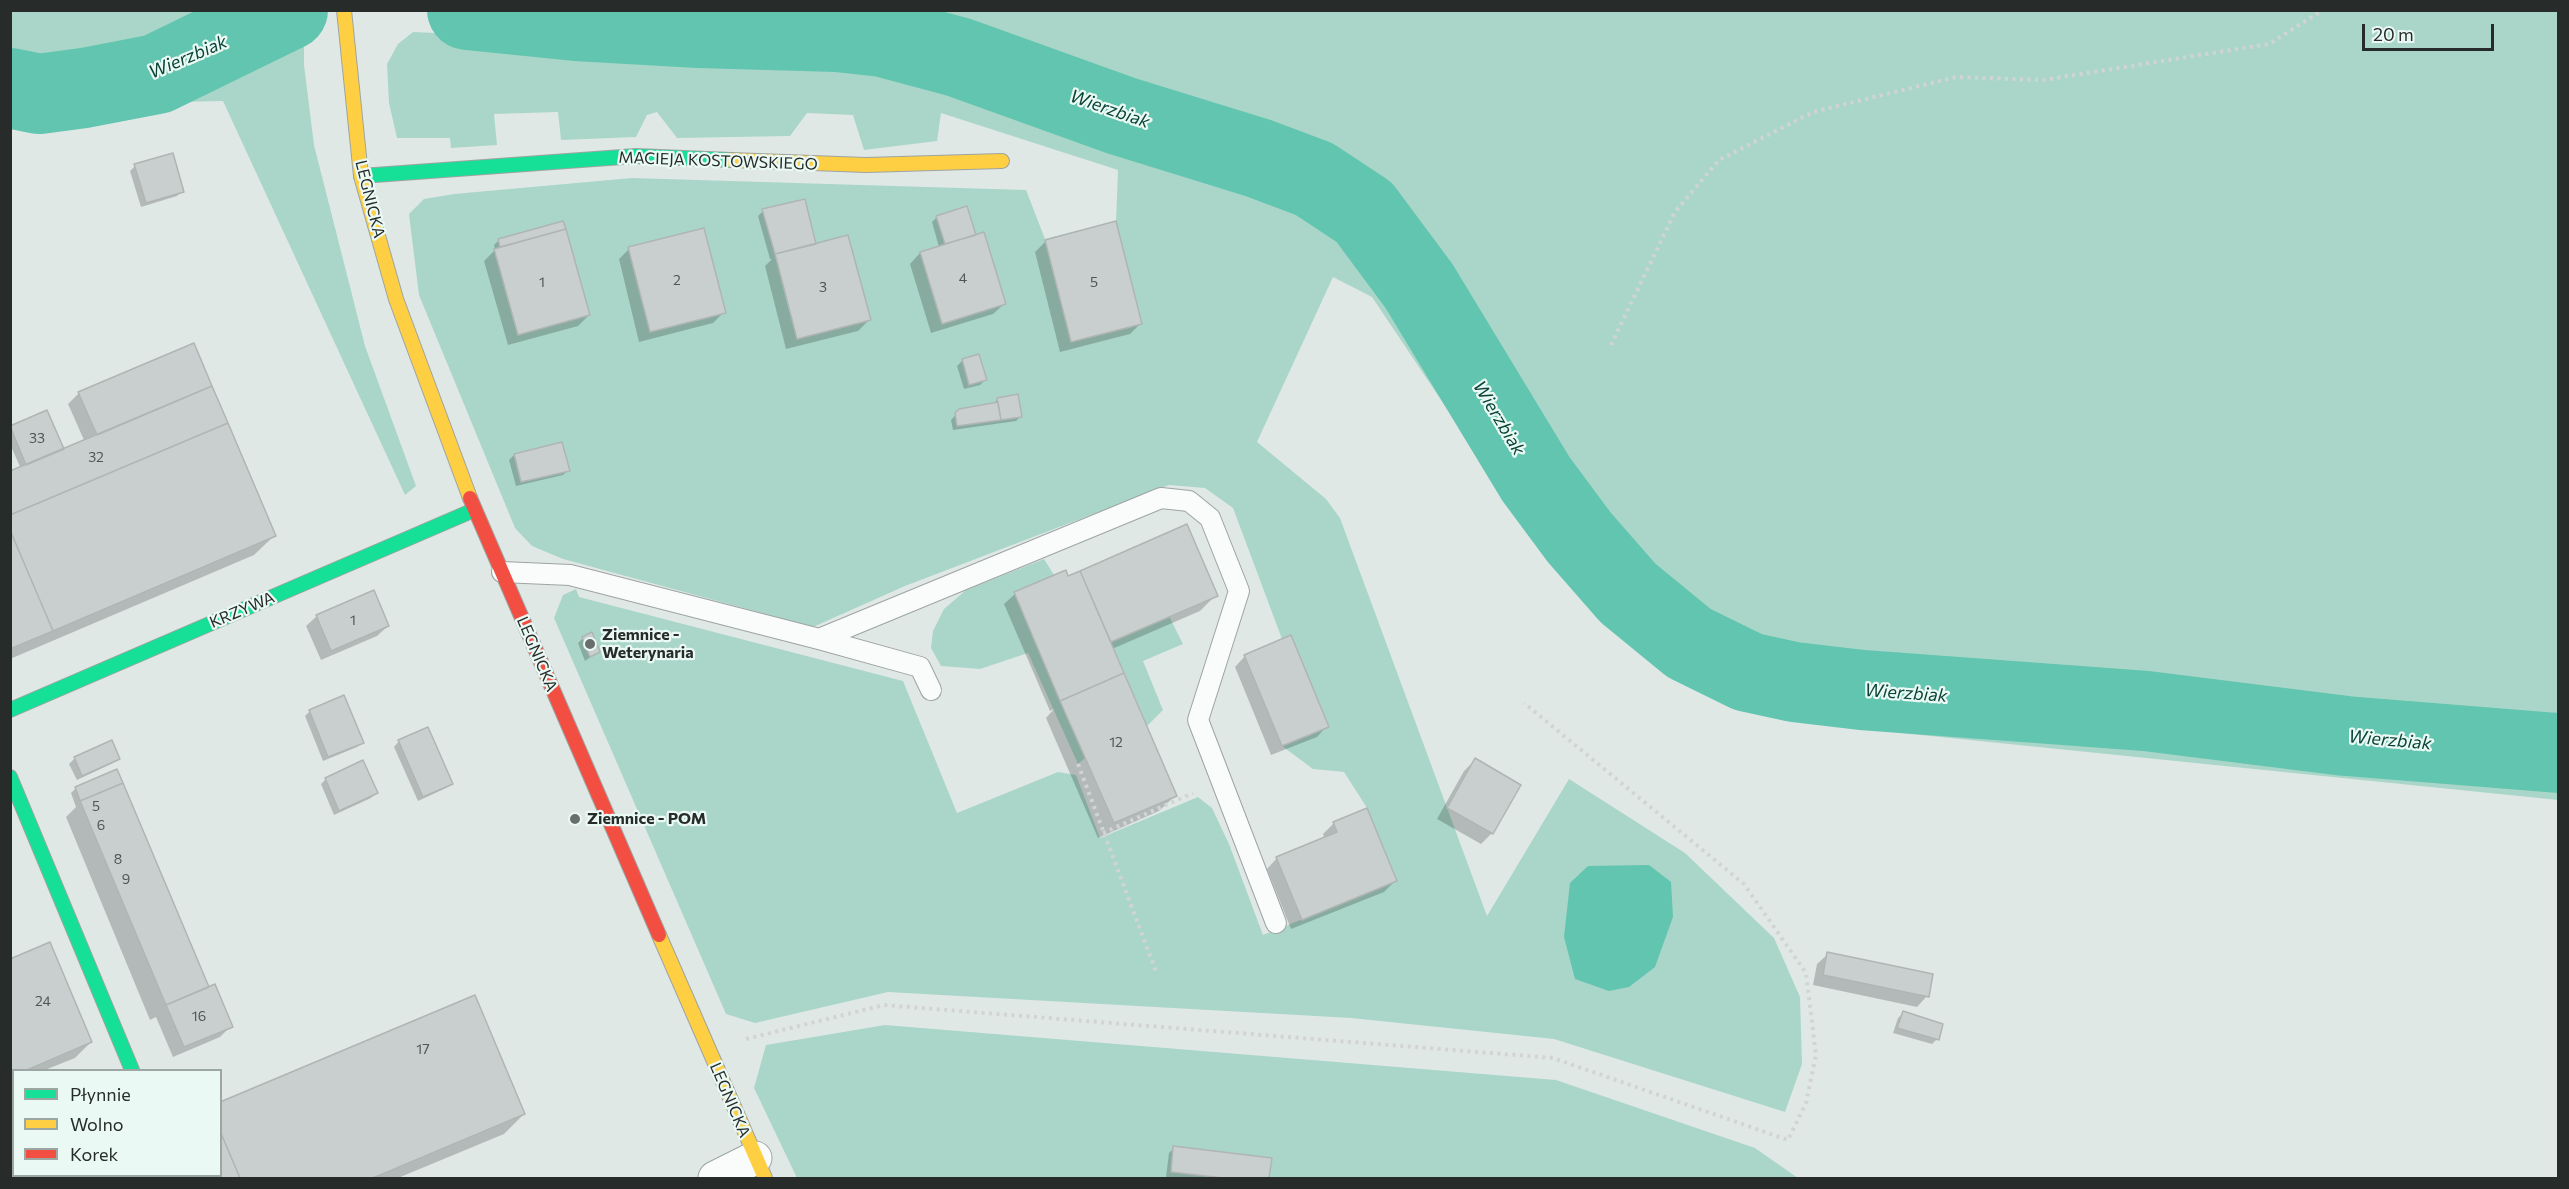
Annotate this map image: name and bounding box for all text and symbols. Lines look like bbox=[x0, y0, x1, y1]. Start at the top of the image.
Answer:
scale bar bbox=[2365, 12, 2497, 50]
text: 20 m bbox=[2373, 23, 2414, 45]
water label: Wierzbiak bbox=[146, 31, 230, 83]
water label: Wierzbiak bbox=[1067, 85, 1153, 133]
street label: MACIEJA KOSTOWSKIEGO bbox=[618, 148, 818, 174]
street label: LEGNICKA bbox=[351, 158, 389, 240]
house number: 4 bbox=[959, 270, 967, 286]
house number: 2 bbox=[673, 272, 681, 288]
house number: 1 bbox=[539, 274, 545, 290]
house number: 5 bbox=[1090, 274, 1098, 290]
house number: 3 bbox=[819, 279, 827, 295]
water label: Wierzbiak bbox=[1468, 377, 1530, 459]
house number: 33 bbox=[29, 430, 45, 446]
house number: 32 bbox=[88, 449, 104, 465]
street label: KRZYWA bbox=[207, 588, 277, 632]
house number: 1 bbox=[350, 612, 356, 628]
street label: LEGNICKA bbox=[513, 614, 561, 694]
place label: Ziemnice - Weterynaria bbox=[602, 625, 694, 663]
marker: Ziemnice - Weterynaria bbox=[583, 637, 597, 651]
water label: Wierzbiak bbox=[1864, 679, 1948, 707]
water label: Wierzbiak bbox=[2348, 726, 2432, 754]
house number: 12 bbox=[1109, 734, 1123, 750]
house number: 5 bbox=[92, 798, 100, 814]
place label: Ziemnice - POM bbox=[587, 809, 706, 829]
marker: Ziemnice - POM bbox=[568, 812, 582, 826]
house number: 6 bbox=[97, 817, 105, 833]
house number: 8 bbox=[114, 851, 122, 867]
house number: 9 bbox=[122, 871, 130, 887]
house number: 24 bbox=[35, 993, 51, 1009]
house number: 16 bbox=[192, 1008, 206, 1024]
house number: 17 bbox=[416, 1041, 430, 1057]
street label: LEGNICKA bbox=[706, 1060, 754, 1140]
legend bbox=[12, 1069, 222, 1177]
text: Płynnie bbox=[70, 1083, 131, 1105]
text: Wolno bbox=[70, 1113, 124, 1135]
text: Korek bbox=[70, 1143, 118, 1165]

